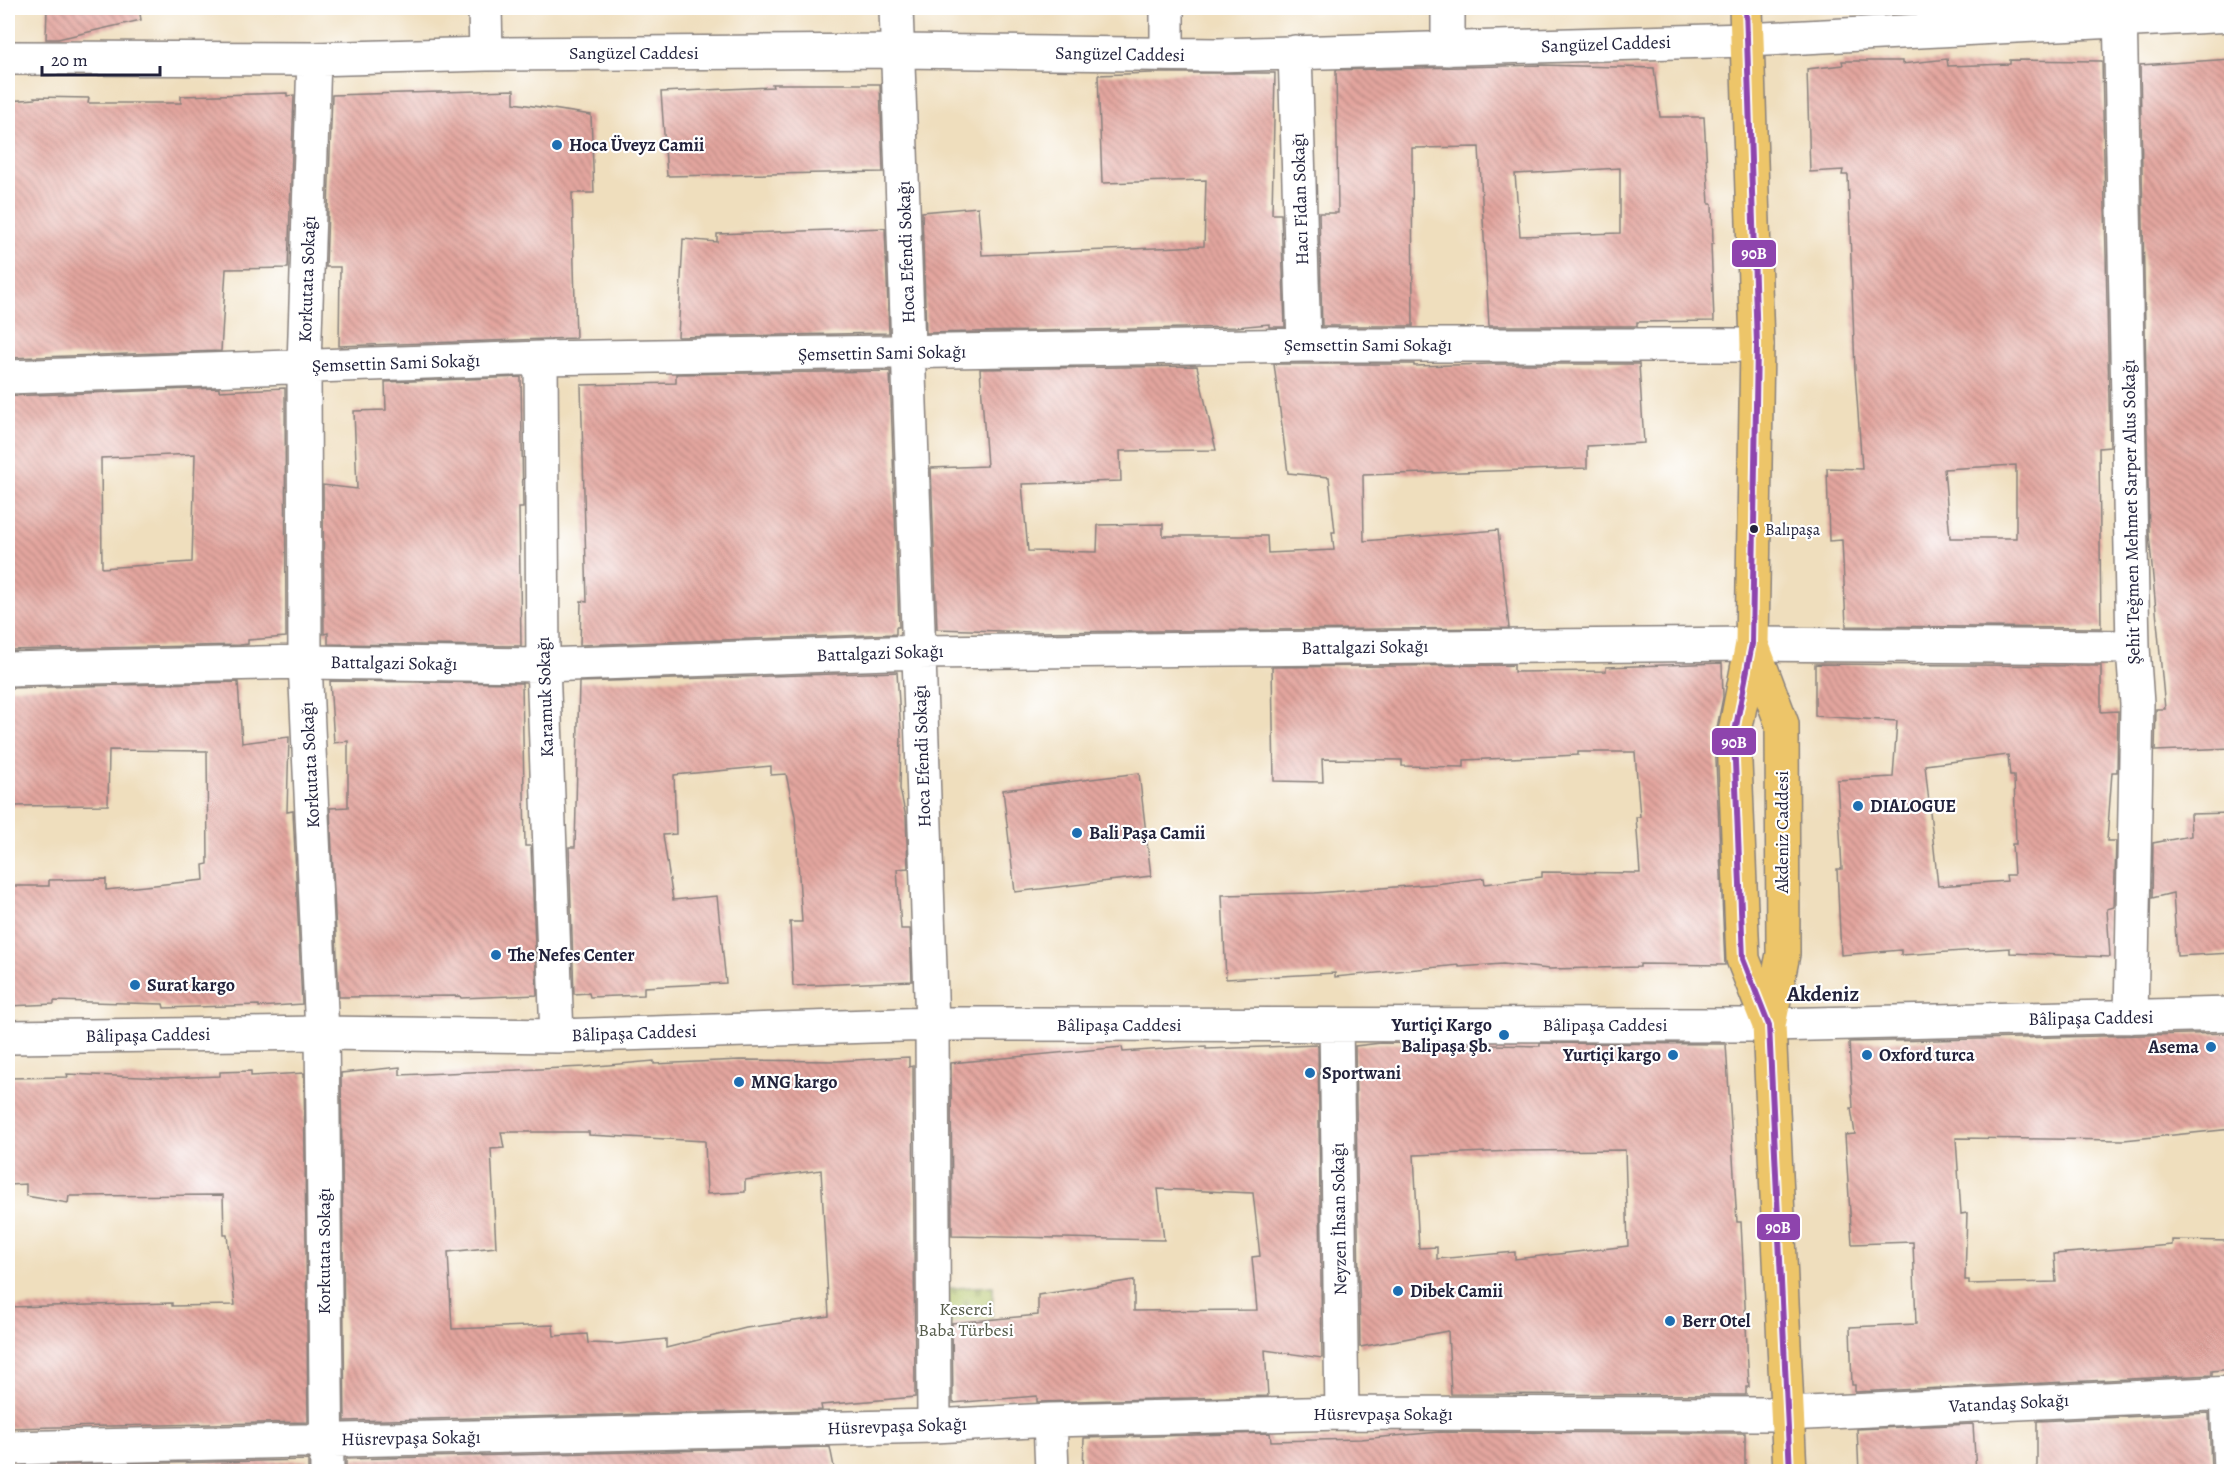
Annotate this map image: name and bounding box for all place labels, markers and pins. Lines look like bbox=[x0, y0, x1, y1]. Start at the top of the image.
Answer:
place label: Hoca Üveyz Camii bbox=[569, 133, 704, 157]
marker: Hoca Üveyz Camii bbox=[550, 138, 564, 152]
place label: Balıpaşa bbox=[1765, 519, 1821, 541]
marker: Balıpaşa bbox=[1748, 523, 1760, 535]
place label: DIALOGUE bbox=[1870, 794, 1956, 818]
marker: DIALOGUE bbox=[1851, 799, 1865, 813]
place label: Bali Paşa Camii bbox=[1089, 821, 1205, 845]
marker: Bali Paşa Camii bbox=[1070, 826, 1084, 840]
place label: The Nefes Center bbox=[508, 943, 635, 967]
marker: The Nefes Center bbox=[489, 948, 503, 962]
place label: Surat kargo bbox=[147, 973, 235, 997]
marker: Surat kargo bbox=[128, 978, 142, 992]
place label: Yurtiçi Kargo Balipaşa Şb. bbox=[1390, 1013, 1492, 1058]
marker: Yurtiçi Kargo Balipaşa Şb. bbox=[1497, 1028, 1511, 1042]
place label: Asema bbox=[2147, 1035, 2199, 1059]
marker: Asema bbox=[2204, 1040, 2218, 1054]
place label: Yurtiçi kargo bbox=[1562, 1043, 1661, 1067]
place label: Oxford turca bbox=[1879, 1043, 1975, 1067]
marker: Yurtiçi kargo bbox=[1666, 1048, 1680, 1062]
marker: Oxford turca bbox=[1860, 1048, 1874, 1062]
place label: Sportwani bbox=[1322, 1061, 1401, 1085]
marker: Sportwani bbox=[1303, 1066, 1317, 1080]
place label: MNG kargo bbox=[751, 1070, 838, 1094]
marker: MNG kargo bbox=[732, 1075, 746, 1089]
place label: Dibek Camii bbox=[1410, 1279, 1503, 1303]
marker: Dibek Camii bbox=[1391, 1284, 1405, 1298]
place label: Berr Otel bbox=[1682, 1309, 1751, 1333]
marker: Berr Otel bbox=[1663, 1314, 1677, 1328]

